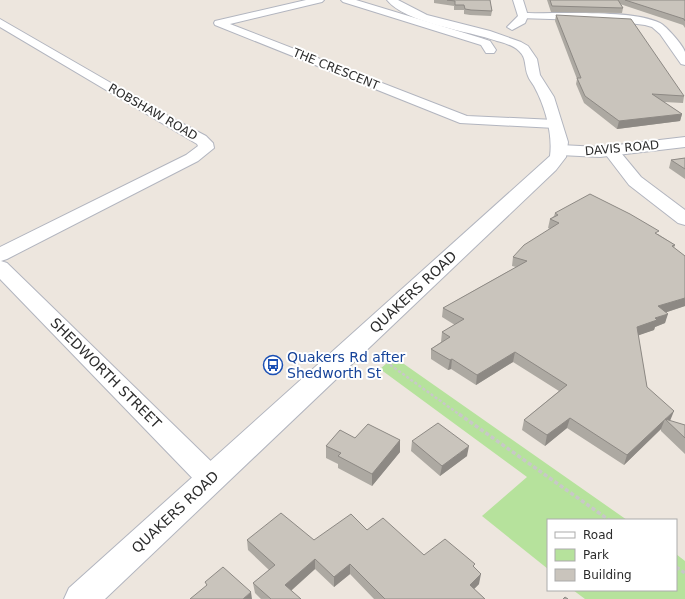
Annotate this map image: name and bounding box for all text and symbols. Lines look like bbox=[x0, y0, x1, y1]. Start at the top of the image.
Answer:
street label: THE CRESCENT bbox=[290, 45, 382, 93]
street label: ROBSHAW ROAD bbox=[106, 81, 200, 143]
street label: DAVIS ROAD bbox=[584, 138, 660, 158]
street label: QUAKERS ROAD bbox=[366, 248, 460, 336]
street label: SHEDWORTH STREET bbox=[47, 314, 165, 432]
place label: Quakers Rd after Shedworth St bbox=[287, 349, 406, 381]
bus stop icon: Quakers Rd after Shedworth St bbox=[262, 354, 284, 376]
street label: QUAKERS ROAD bbox=[128, 468, 222, 556]
legend bbox=[547, 519, 677, 591]
text: Road bbox=[583, 528, 613, 542]
text: Park bbox=[583, 548, 609, 562]
text: Building bbox=[583, 568, 632, 582]

